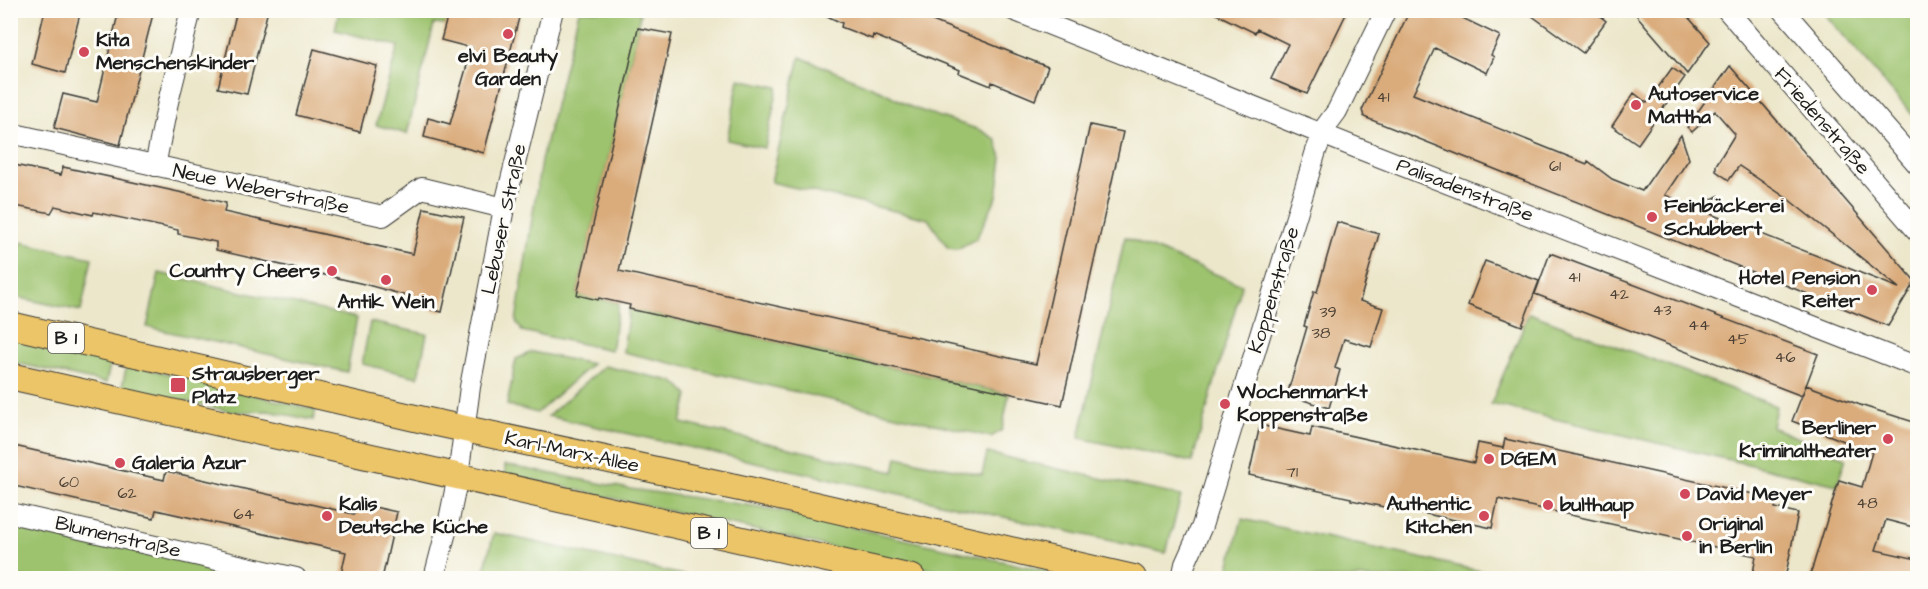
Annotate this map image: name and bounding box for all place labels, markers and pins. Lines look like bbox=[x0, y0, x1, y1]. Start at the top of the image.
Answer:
place label: Kita Menschenskinder bbox=[96, 26, 255, 77]
marker: elvi Beauty Garden bbox=[501, 27, 515, 41]
place label: elvi Beauty Garden bbox=[458, 42, 558, 93]
marker: Kita Menschenskinder bbox=[77, 45, 91, 59]
place label: Autoservice Mattha bbox=[1648, 80, 1759, 131]
marker: Autoservice Mattha bbox=[1629, 98, 1643, 112]
place label: Feinbäckerei Schubbert bbox=[1663, 192, 1785, 243]
marker: Feinbäckerei Schubbert bbox=[1645, 210, 1659, 224]
place label: Country Cheers bbox=[170, 257, 320, 286]
marker: Country Cheers bbox=[325, 264, 339, 278]
place label: Hotel Pension Reiter bbox=[1739, 264, 1861, 315]
marker: Antik Wein bbox=[379, 273, 393, 287]
marker: Hotel Pension Reiter bbox=[1865, 283, 1879, 297]
place label: Antik Wein bbox=[338, 288, 434, 316]
place label: Strausberger Platz bbox=[191, 360, 321, 411]
marker: Strausberger Platz bbox=[169, 376, 187, 394]
place label: Wochenmarkt Koppenstraße bbox=[1236, 378, 1369, 429]
marker: Wochenmarkt Koppenstraße bbox=[1218, 397, 1232, 411]
place label: Berliner Kriminaltheater bbox=[1739, 414, 1877, 465]
marker: Berliner Kriminaltheater bbox=[1881, 432, 1895, 446]
place label: DGEM bbox=[1501, 445, 1557, 473]
place label: Galeria Azur bbox=[132, 449, 247, 477]
marker: DGEM bbox=[1482, 452, 1496, 466]
marker: Galeria Azur bbox=[113, 456, 127, 470]
place label: David Meyer bbox=[1697, 480, 1813, 509]
marker: David Meyer bbox=[1678, 487, 1692, 501]
place label: Kalis Deutsche Küche bbox=[339, 490, 488, 541]
place label: Authentic Kitchen bbox=[1386, 490, 1472, 541]
place label: bulthaup bbox=[1560, 491, 1635, 519]
marker: bulthaup bbox=[1541, 498, 1555, 512]
marker: Kalis Deutsche Küche bbox=[320, 509, 334, 523]
marker: Authentic Kitchen bbox=[1477, 509, 1491, 523]
place label: Original in Berlin bbox=[1699, 510, 1772, 561]
marker: Original in Berlin bbox=[1680, 529, 1694, 543]

